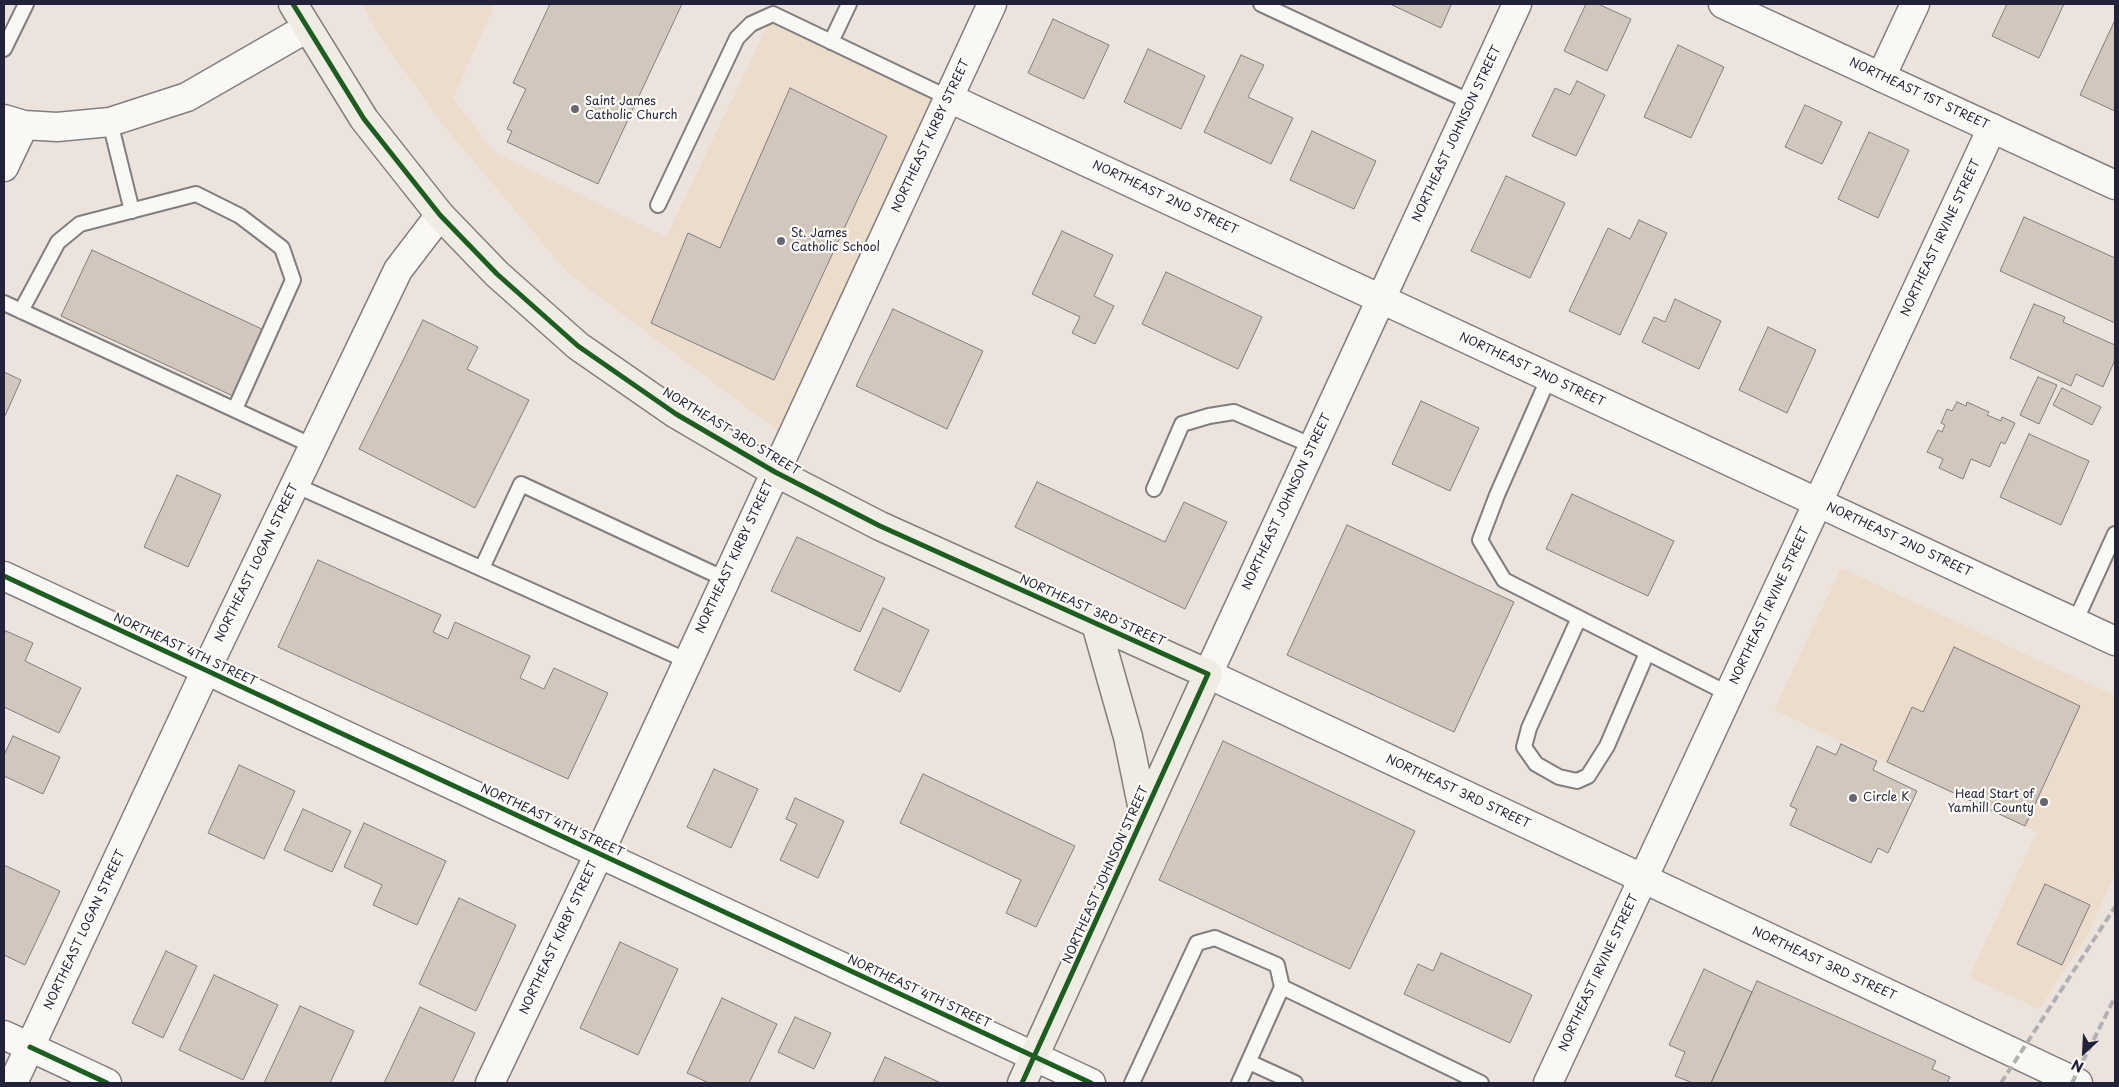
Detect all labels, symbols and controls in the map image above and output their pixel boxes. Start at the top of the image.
street label: NORTHEAST JOHNSON STREET [1410,44,1504,224]
street label: NORTHEAST 1ST STREET [1847,55,1991,133]
street label: NORTHEAST KIRBY STREET [889,57,973,215]
place label: Saint James Catholic Church [585,95,678,123]
marker: Saint James Catholic Church [569,103,581,115]
street label: NORTHEAST IRVINE STREET [1898,157,1984,319]
street label: NORTHEAST 2ND STREET [1090,158,1240,238]
place label: St. James Catholic School [791,227,880,255]
marker: St. James Catholic School [775,235,787,247]
street label: NORTHEAST 2ND STREET [1457,330,1607,410]
street label: NORTHEAST 3RD STREET [660,385,802,479]
street label: NORTHEAST JOHNSON STREET [1240,412,1334,592]
street label: NORTHEAST KIRBY STREET [693,478,777,636]
street label: NORTHEAST LOGAN STREET [212,481,302,645]
street label: NORTHEAST 2ND STREET [1824,500,1974,580]
street label: NORTHEAST IRVINE STREET [1727,525,1813,687]
street label: NORTHEAST 3RD STREET [1017,572,1167,650]
street label: NORTHEAST 4TH STREET [111,610,259,690]
street label: NORTHEAST 3RD STREET [1384,752,1532,832]
street label: NORTHEAST 4TH STREET [478,781,626,861]
street label: NORTHEAST JOHNSON STREET [1060,784,1152,966]
place label: Head Start of Yamhill County [1948,788,2034,816]
place label: Circle K [1863,791,1909,805]
marker: Circle K [1847,792,1859,804]
marker: Head Start of Yamhill County [2038,796,2050,808]
street label: NORTHEAST LOGAN STREET [42,848,128,1012]
street label: NORTHEAST KIRBY STREET [517,859,601,1017]
street label: NORTHEAST IRVINE STREET [1556,892,1642,1054]
street label: NORTHEAST 3RD STREET [1750,924,1898,1004]
street label: NORTHEAST 4TH STREET [845,952,993,1032]
north arrow [2059,1027,2109,1077]
text: N [2068,1054,2087,1078]

